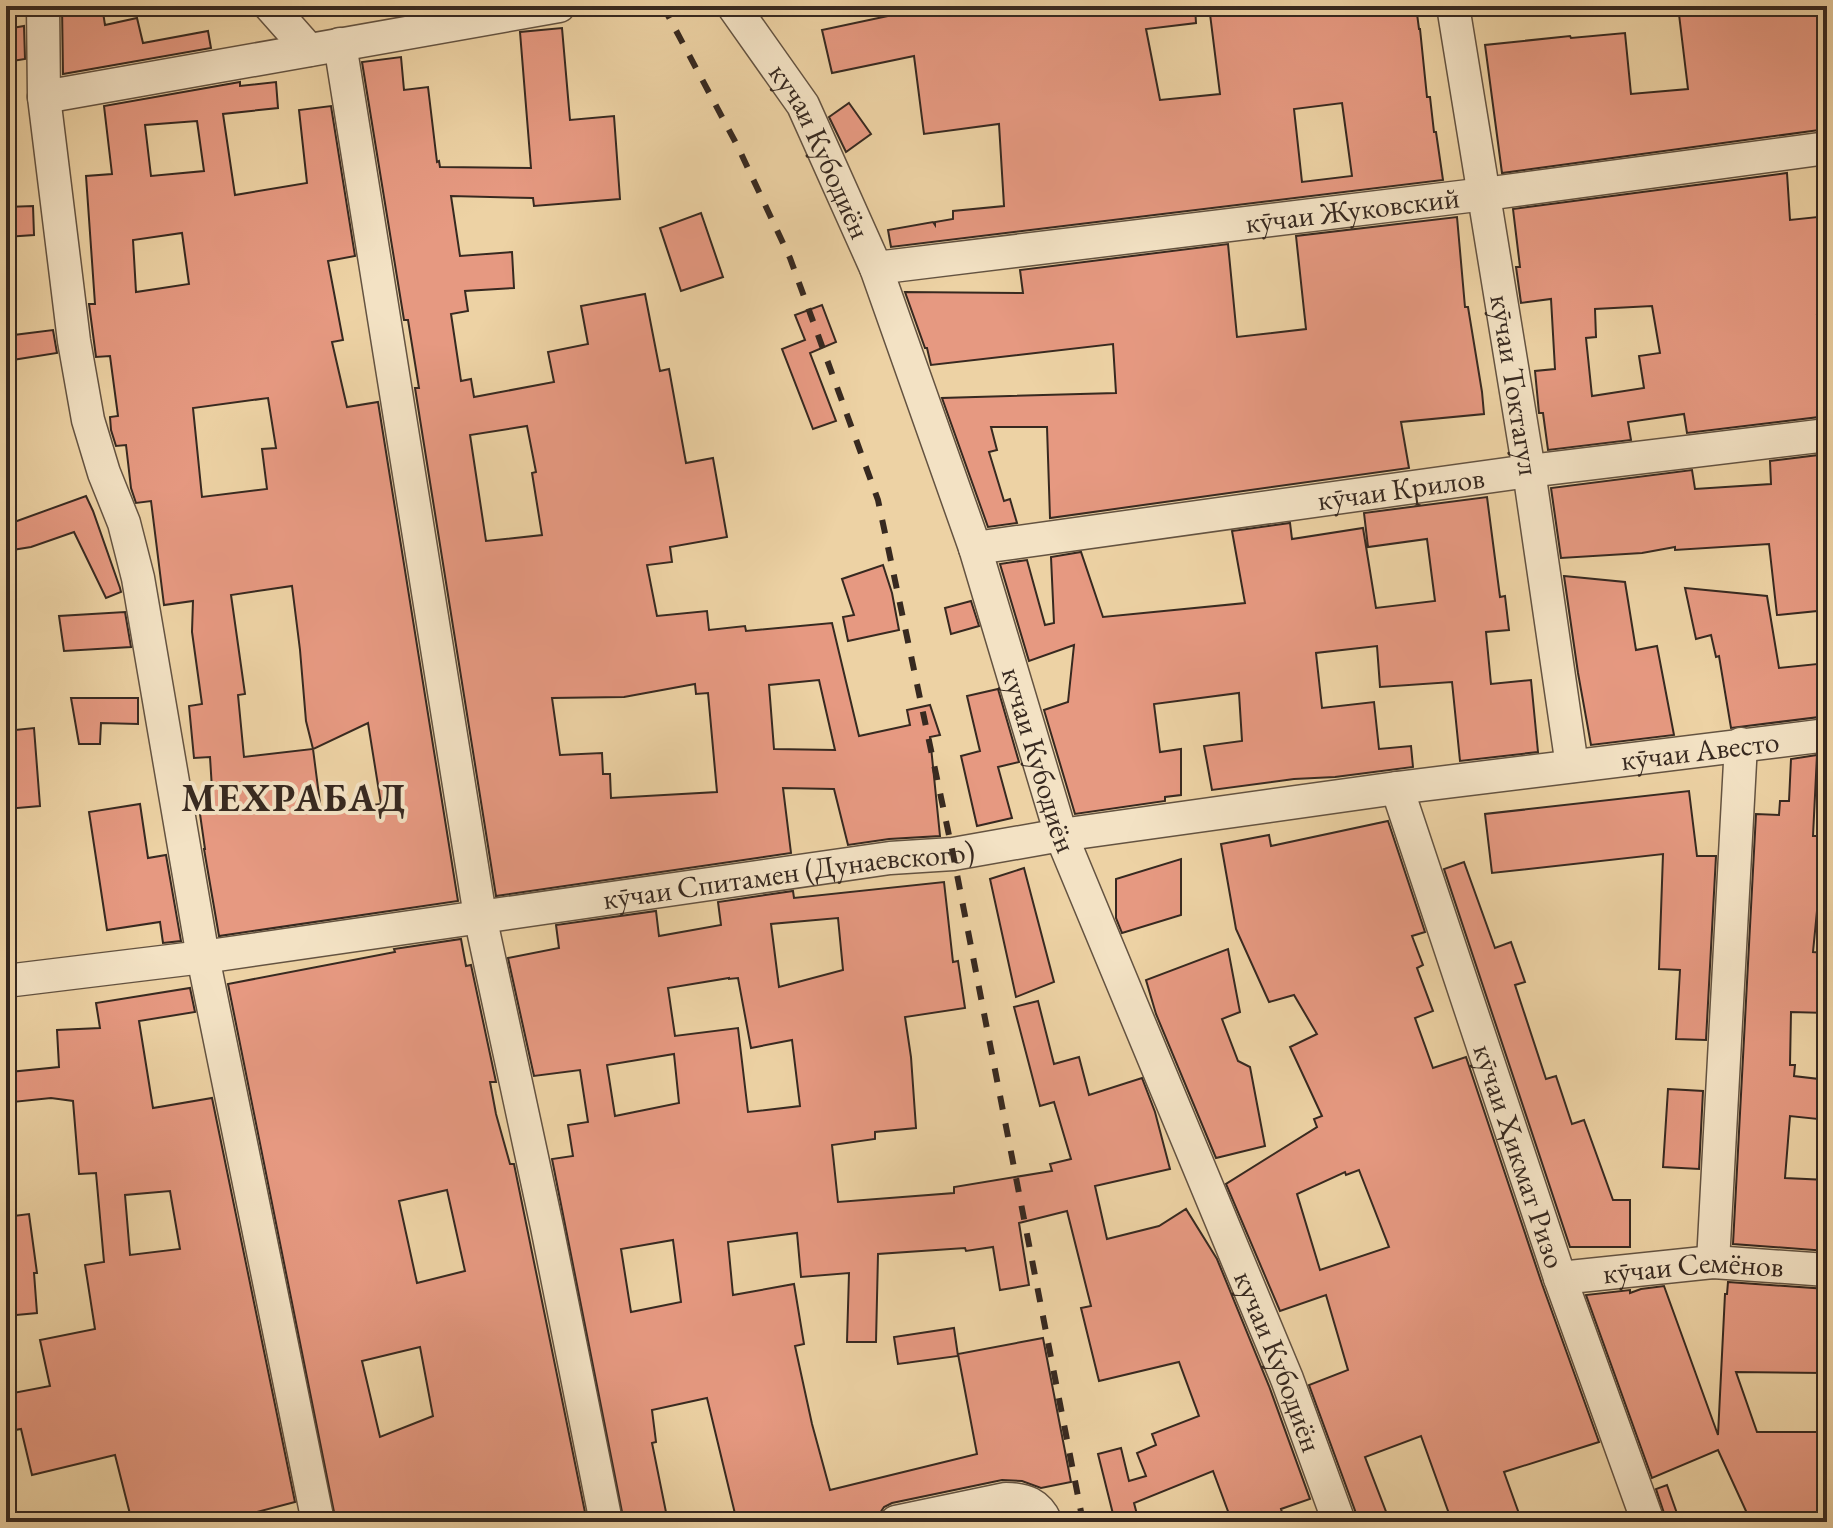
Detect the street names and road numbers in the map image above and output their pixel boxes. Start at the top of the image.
street label: кучаи Кубодиён [760,55,880,245]
street label: кӯчаи Жуковский [1243,177,1462,242]
street label: кӯчаи Токтагул [1481,292,1549,478]
street label: кӯчаи Крилов [1315,457,1487,519]
street label: кучаи Кубодиён [993,662,1086,858]
street label: кӯчаи Авесто [1619,721,1781,779]
street label: кӯчаи Спитамен (Дунаевского) [600,831,978,918]
street label: кӯчаи Ҳикмат Ризо [1465,1039,1575,1273]
street label: кӯчаи Семёнов [1601,1242,1785,1292]
street label: кучаи Кубодиён [1225,1265,1332,1457]

